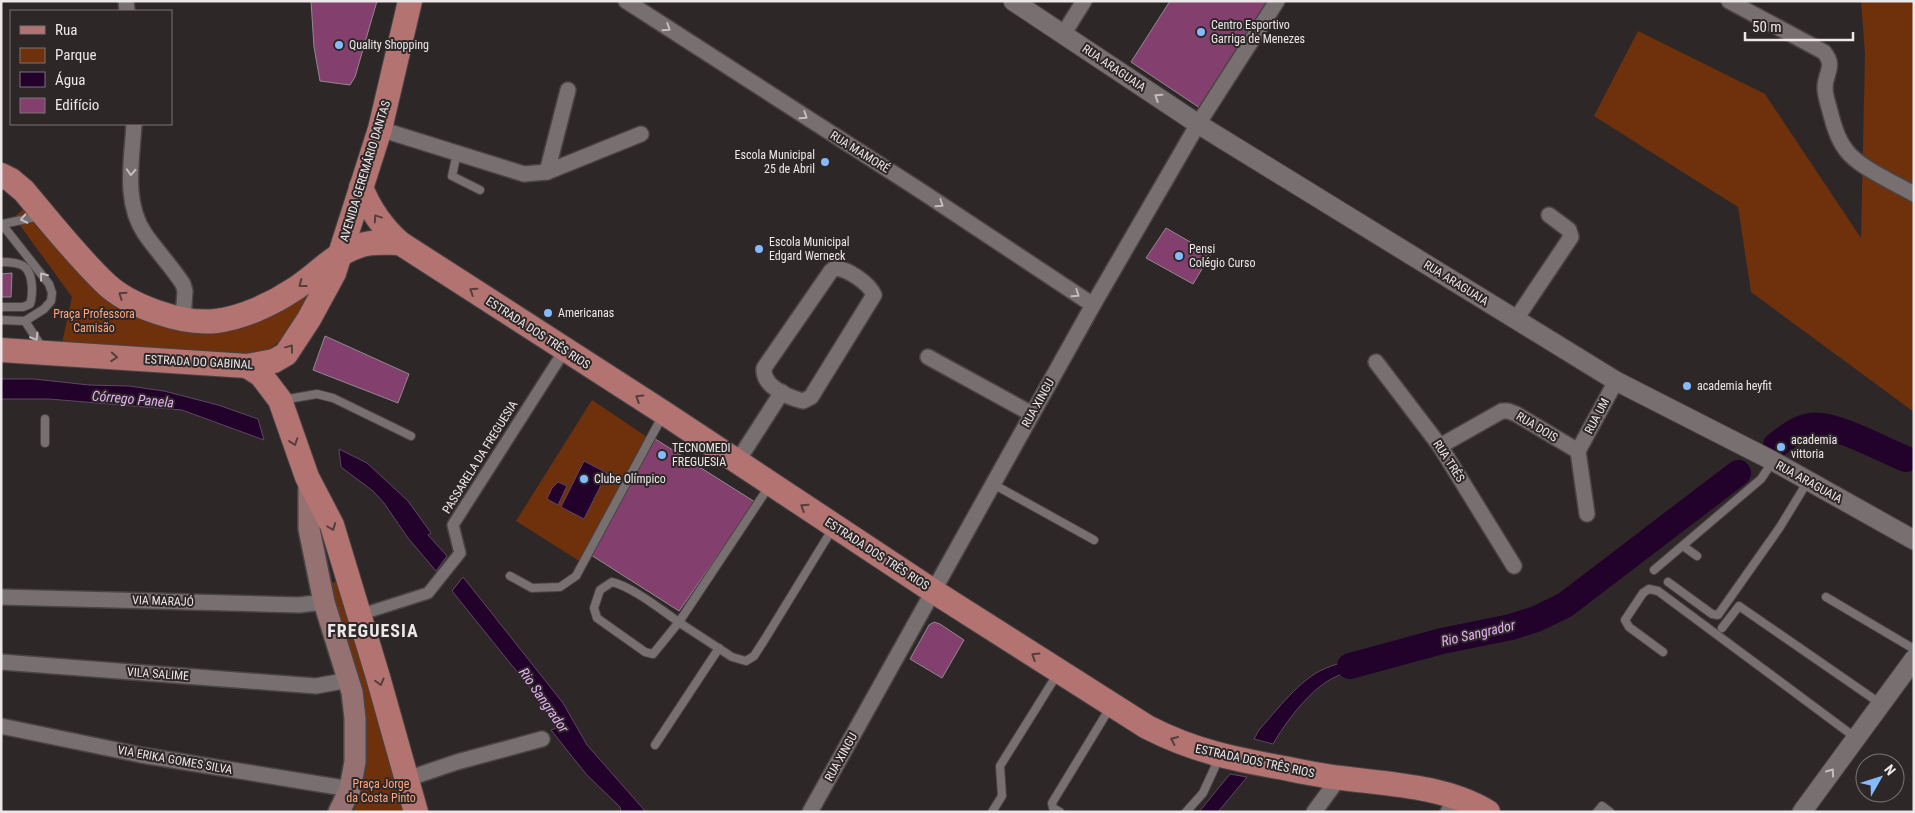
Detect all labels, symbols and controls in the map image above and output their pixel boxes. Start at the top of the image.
legend [10,10,172,125]
scale bar [1745,10,1852,42]
place label: Centro Esportivo Garriga de Menezes [1211,18,1305,46]
text: 50 m [1752,18,1782,36]
text: Rua [55,21,77,39]
one-way arrow [662,21,671,31]
marker: Centro Esportivo Garriga de Menezes [1195,26,1207,38]
place label: Quality Shopping [349,38,429,52]
marker: Quality Shopping [333,39,345,51]
street label: RUA ARAGUAIA [1080,42,1148,94]
text: Parque [55,46,97,64]
text: Água [55,71,85,89]
one-way arrow [1154,94,1163,104]
text: Edifício [55,96,99,114]
street label: AVENIDA GEREMÁRIO DANTAS [336,99,393,243]
one-way arrow [798,110,807,119]
street label: RUA MAMORÉ [828,127,893,176]
place label: Escola Municipal 25 de Abril [735,148,815,176]
marker: Escola Municipal 25 de Abril [819,156,831,168]
one-way arrow [126,169,137,177]
one-way arrow [935,198,944,207]
one-way arrow [19,214,28,224]
one-way arrow [373,214,383,223]
place label: Escola Municipal Edgard Werneck [769,235,849,263]
place label: Pensi Colégio Curso [1189,242,1255,270]
marker: Escola Municipal Edgard Werneck [753,243,765,255]
marker: Pensi Colégio Curso [1173,250,1185,262]
street label: RUA ARAGUAIA [1421,258,1491,308]
one-way arrow [40,272,49,282]
one-way arrow [298,278,308,287]
one-way arrow [469,288,479,297]
one-way arrow [1070,288,1079,297]
one-way arrow [118,292,128,301]
street label: ESTRADA DOS TRÊS RIOS [483,293,593,372]
place label: Americanas [558,306,614,320]
park label: Praça Professora Camisão [53,307,135,335]
marker: Americanas [542,307,554,319]
one-way arrow [29,331,39,340]
one-way arrow [284,344,293,354]
one-way arrow [110,352,118,363]
street label: ESTRADA DO GABINAL [144,352,254,372]
street label: RUA XINGU [1019,376,1057,430]
place label: academia heyfit [1697,379,1772,393]
marker: academia heyfit [1681,380,1693,392]
water label: Córrego Panela [91,387,175,411]
one-way arrow [636,394,645,404]
street label: RUA UM [1582,396,1612,436]
street label: PASSARELA DA FREGUESIA [439,398,521,516]
street label: RUA DOIS [1514,409,1560,445]
place label: academia vittoria [1791,433,1837,461]
one-way arrow [289,437,299,446]
street label: RUA TRÊS [1430,437,1469,485]
place label: TECNOMEDI FREGUESIA [672,441,731,469]
marker: academia vittoria [1775,441,1787,453]
marker: TECNOMEDI FREGUESIA [656,449,668,461]
street label: RUA ARAGUAIA [1773,458,1845,506]
place label: Clube Olímpico [594,472,666,486]
marker: Clube Olímpico [578,473,590,485]
one-way arrow [800,503,809,513]
street label: ESTRADA DOS TRÊS RIOS [822,514,932,593]
one-way arrow [325,522,336,531]
street label: VIA MARAJÓ [132,592,194,609]
water label: Rio Sangrador [1440,617,1517,649]
district label: FREGUESIA [327,620,419,641]
one-way arrow [1032,652,1041,662]
street label: VILA SALIME [127,665,189,683]
water label: Rio Sangrador [516,665,573,736]
one-way arrow [374,677,384,685]
street label: RUA XINGU [822,730,860,784]
one-way arrow [1170,736,1179,746]
street label: ESTRADA DOS TRÊS RIOS [1194,741,1316,780]
street label: VIA ERIKA GOMES SILVA [116,743,234,777]
north arrow [1855,753,1905,803]
text: N [1881,761,1899,778]
one-way arrow [1824,769,1834,778]
park label: Praça Jorge da Costa Pinto [346,777,416,805]

